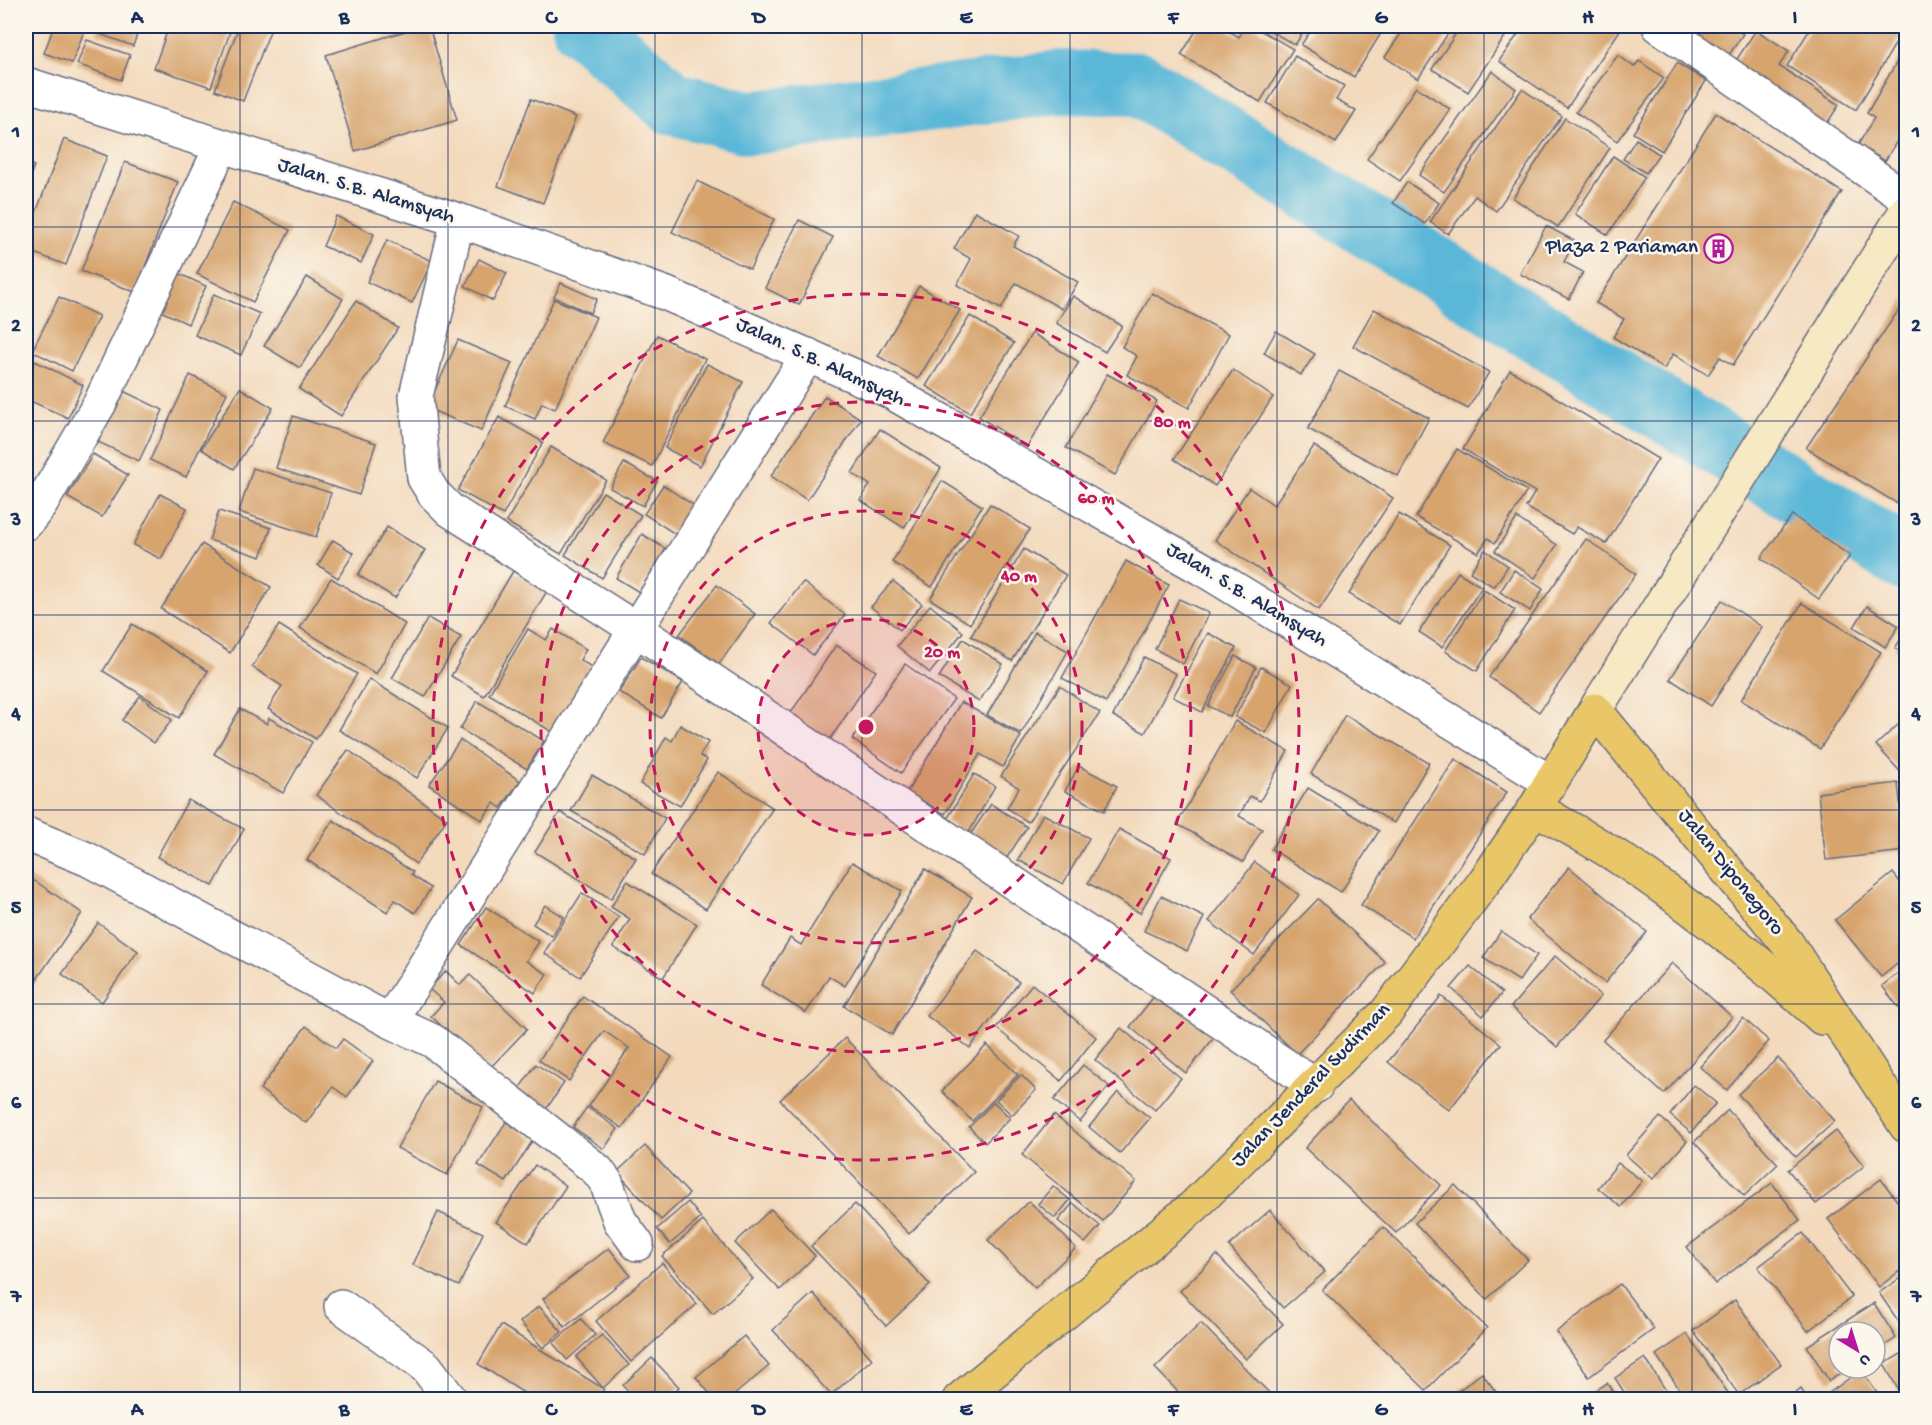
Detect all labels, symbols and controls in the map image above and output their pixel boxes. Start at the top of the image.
text: A [130,8,145,31]
text: B [338,8,350,31]
text: C [545,8,559,31]
text: D [750,8,766,31]
text: E [960,8,974,31]
text: F [1167,8,1180,31]
text: G [1375,8,1389,31]
text: H [1582,8,1594,31]
text: I [1793,8,1798,31]
text: 1 [11,122,20,145]
text: 1 [1911,122,1920,145]
street label: Jalan. S.B. Alamsyah [274,153,458,231]
building icon: Plaza 2 Pariaman [1703,232,1735,264]
place label: Plaza 2 Pariaman [1545,236,1698,261]
street label: Jalan. S.B. Alamsyah [731,313,909,413]
text: 2 [11,316,21,339]
text: 2 [1911,316,1921,339]
text: 80 m [1153,413,1191,434]
text: 60 m [1078,489,1114,510]
text: 3 [10,510,21,533]
text: 3 [1910,510,1921,533]
street label: Jalan. S.B. Alamsyah [1161,538,1331,654]
text: 40 m [1000,567,1037,588]
text: 20 m [924,643,960,664]
text: 4 [10,704,21,727]
text: 4 [1910,704,1921,727]
centre of rings [856,717,876,737]
street label: Jalan Diponegoro [1671,805,1789,941]
text: 5 [11,898,22,921]
text: 5 [1911,898,1922,921]
street label: Jalan Jenderal Sudirman [1227,999,1397,1173]
text: 6 [11,1093,22,1116]
text: 6 [1911,1093,1922,1116]
text: 7 [10,1287,23,1310]
text: 7 [1910,1287,1923,1310]
north arrow [1827,1320,1887,1380]
text: U [1854,1349,1874,1370]
text: A [130,1400,145,1423]
text: B [338,1400,350,1423]
text: C [545,1400,559,1423]
text: D [750,1400,766,1423]
text: E [960,1400,974,1423]
text: F [1167,1400,1180,1423]
text: G [1375,1400,1389,1423]
text: H [1582,1400,1594,1423]
text: I [1793,1400,1798,1423]

